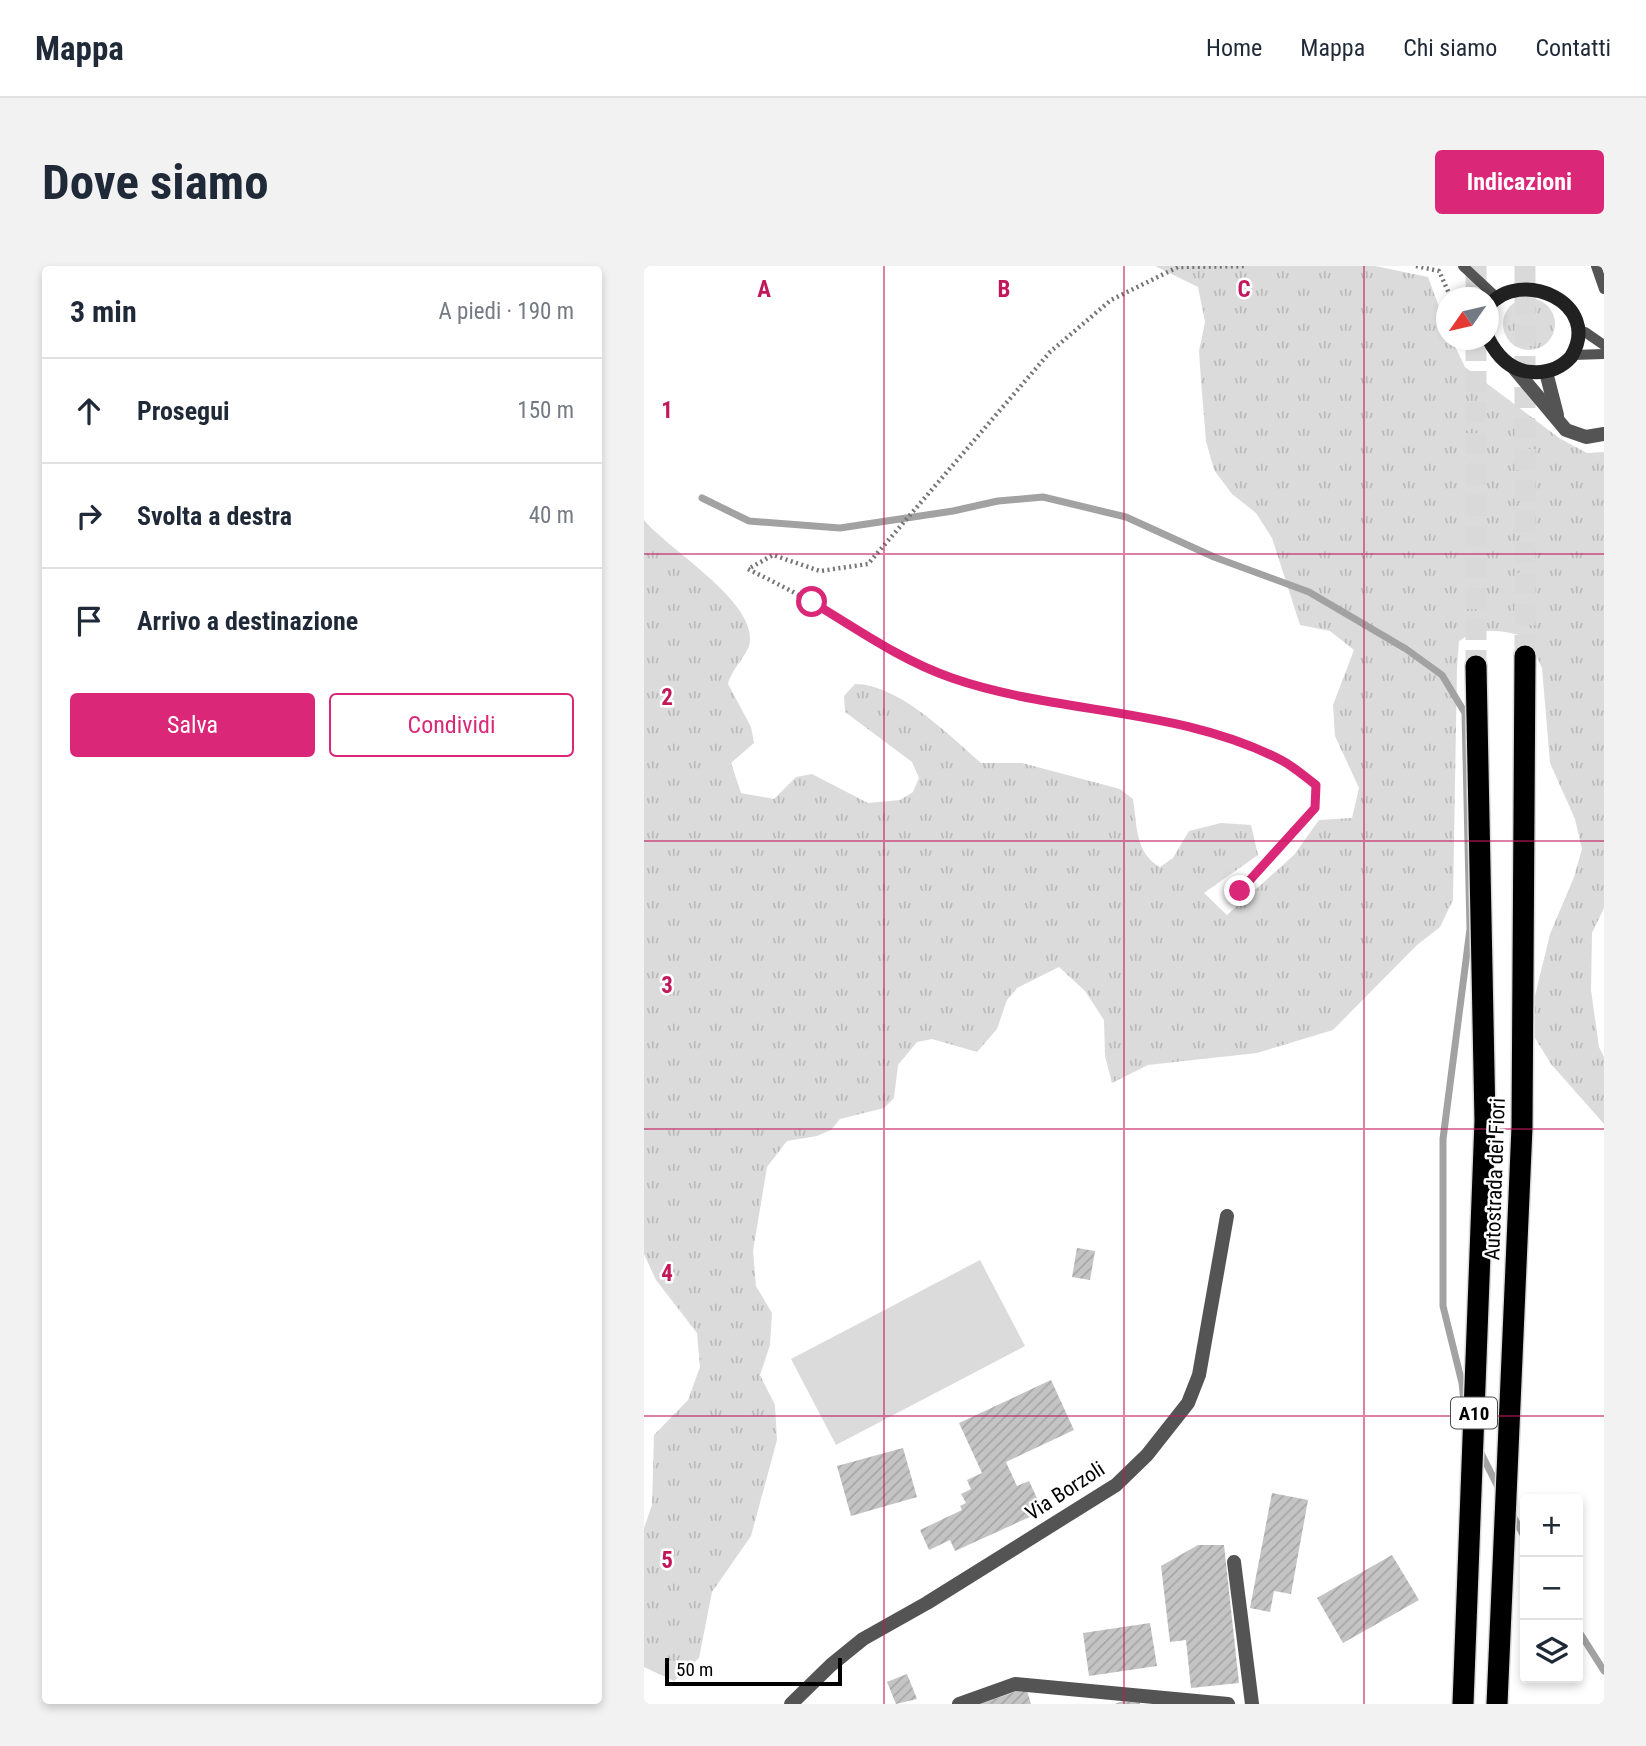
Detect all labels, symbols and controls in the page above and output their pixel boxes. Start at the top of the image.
text: Mappa [35,29,124,68]
text: Home [1206,34,1262,62]
text: Mappa [1300,34,1365,62]
text: Chi siamo [1403,34,1497,62]
text: Contatti [1535,34,1611,62]
button: Indicazioni [1435,150,1604,214]
text: Dove siamo [42,154,269,211]
text: A [757,276,771,303]
text: B [998,276,1010,303]
text: C [1237,276,1251,303]
north arrow [1436,287,1499,350]
text: 3 min [70,294,137,329]
text: A piedi · 190 m [439,298,574,325]
icon: ahead [70,392,108,430]
text: Prosegui [137,396,230,426]
text: 150 m [517,397,574,424]
text: 1 [661,397,673,424]
icon: right [70,497,108,535]
text: Svolta a destra [137,501,292,531]
text: 40 m [529,502,574,529]
route start [796,586,827,617]
icon: arrive [70,602,108,640]
text: Arrivo a destinazione [137,606,358,636]
text: 2 [661,684,673,711]
button: Salva [70,693,315,757]
button: Condividi [329,693,574,757]
route end [1224,875,1255,906]
text: 3 [661,972,673,999]
street label: Autostrada dei Fiori [1480,1097,1510,1261]
text: 4 [661,1260,673,1287]
road number: A10 [1451,1398,1497,1428]
street label: Via Borzoli [1021,1457,1109,1525]
map controls [1520,1494,1583,1683]
button: + [1520,1494,1583,1557]
text: 5 [661,1547,673,1574]
button: − [1520,1557,1583,1620]
button: layers [1520,1620,1583,1683]
scale bar [665,1655,842,1687]
text: 50 m [676,1658,713,1681]

